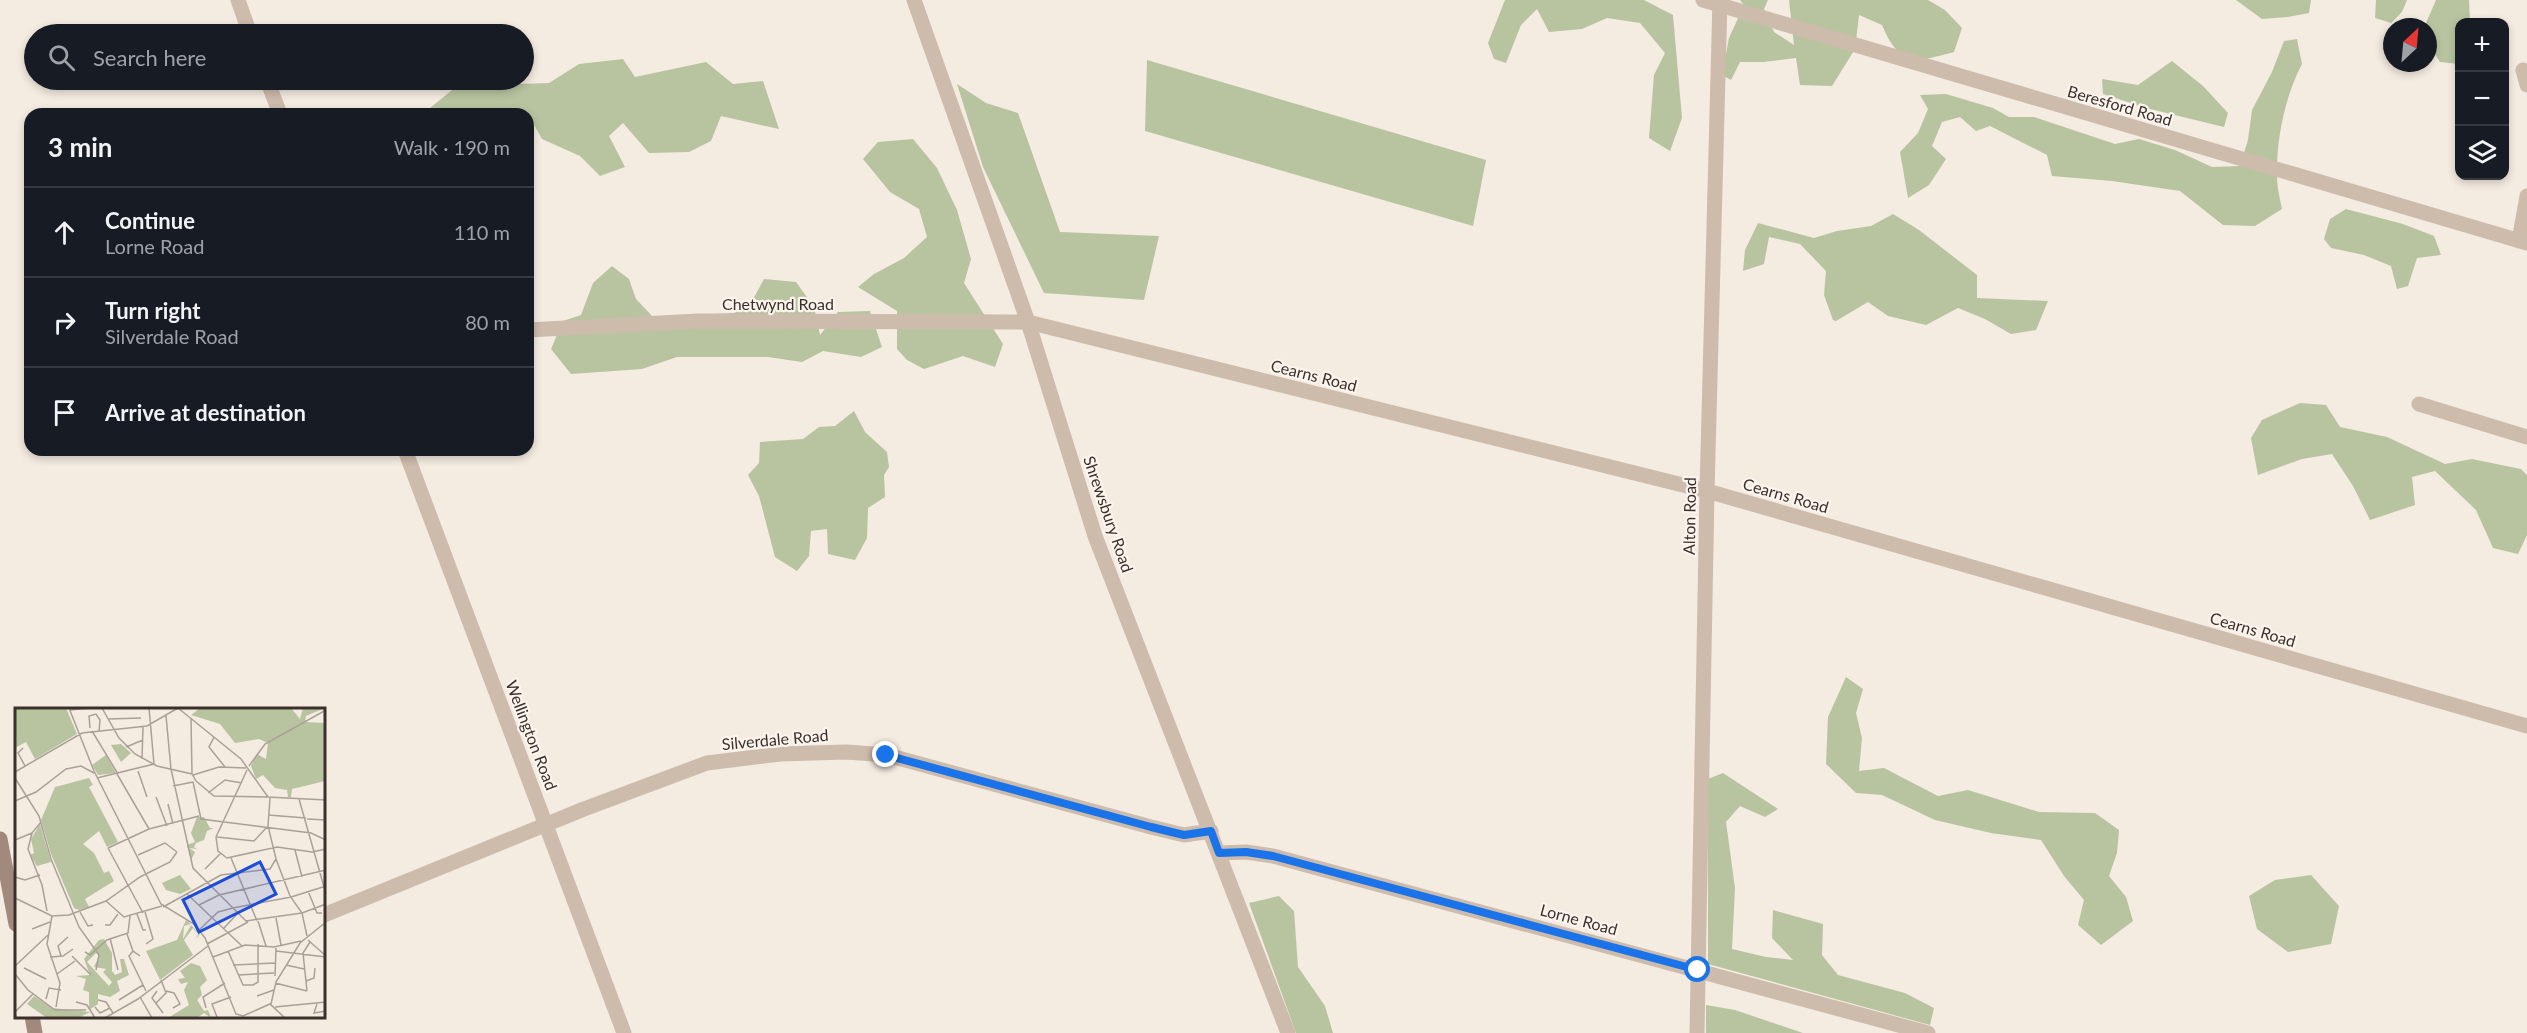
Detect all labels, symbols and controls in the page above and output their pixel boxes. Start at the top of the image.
north arrow [2383,18,2437,72]
map controls [2455,18,2509,180]
button: + [2455,18,2509,72]
search box [24,24,534,90]
icon: search [45,41,78,74]
text: Search here [93,44,206,71]
button: − [2455,72,2509,126]
street label: Beresford Road [2065,81,2175,129]
button: layers [2455,126,2509,180]
text: 3 min [48,131,112,163]
text: Walk · 190 m [394,135,510,159]
text: Continue [105,207,195,234]
icon: ahead [48,216,81,249]
text: 110 m [454,220,510,244]
text: Lorne Road [105,234,204,258]
street label: Chetwynd Road [722,294,834,313]
text: Turn right [105,297,200,324]
icon: right [48,306,81,339]
text: 80 m [465,310,510,334]
text: Silverdale Road [105,324,239,348]
street label: Cearns Road [1269,355,1359,395]
icon: arrive [48,396,81,429]
text: Arrive at destination [105,399,306,426]
street label: Shrewsbury Road [1080,453,1138,575]
street label: Cearns Road [1741,474,1831,516]
street label: Alton Road [1679,477,1699,555]
street label: Cearns Road [2208,608,2298,650]
street label: Wellington Road [502,677,562,793]
inset map [15,708,326,1018]
street label: Silverdale Road [721,725,829,753]
route end [872,741,898,767]
street label: Lorne Road [1538,900,1620,938]
route start [1684,956,1710,982]

